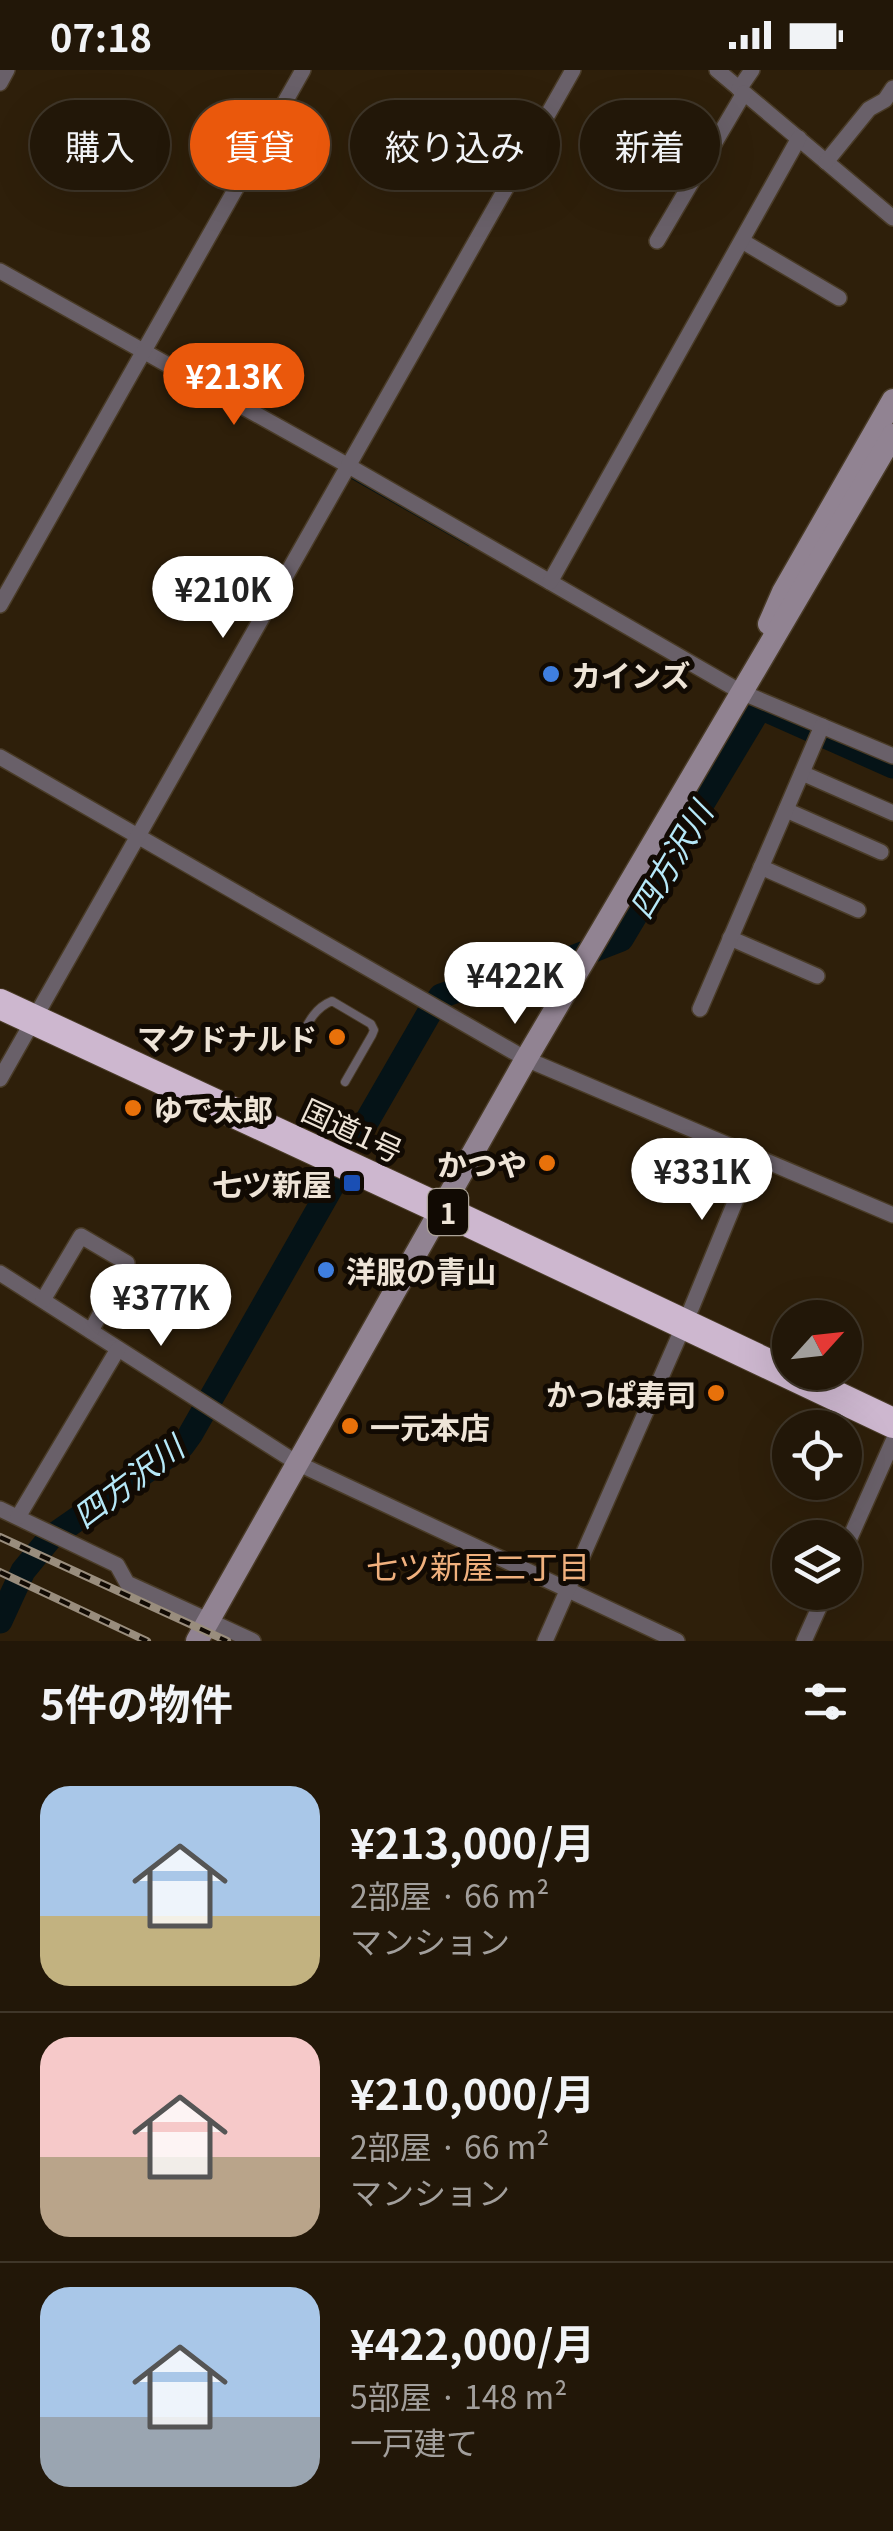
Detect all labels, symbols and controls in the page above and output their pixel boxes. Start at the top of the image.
text: 07:18 [50,8,152,63]
chip: 購入 [30,100,170,190]
chip: 賃貸 [190,100,330,190]
chip: 絞り込み [350,100,560,190]
chip: 新着 [580,100,720,190]
pin: ¥213K [164,343,304,428]
text: ¥213K [185,352,283,398]
pin: ¥210K [153,556,293,641]
text: ¥210K [174,565,272,611]
place label: カインズ [571,652,690,696]
marker: カインズ [540,663,562,685]
water label: 四方沢川 [616,790,723,926]
pin: ¥422K [445,942,585,1027]
text: ¥422K [466,951,564,997]
place label: マクドナルド [137,1015,317,1059]
marker: マクドナルド [326,1026,348,1048]
place label: ゆで太郎 [153,1086,273,1130]
street label: 国道1号 [295,1087,411,1171]
marker: ゆで太郎 [122,1097,144,1119]
pin: ¥331K [632,1138,772,1223]
place label: かつや [437,1141,527,1185]
text: ¥331K [653,1147,751,1193]
marker: かつや [536,1152,558,1174]
place label: 七ツ新屋 [212,1161,332,1205]
marker: 七ツ新屋 [341,1172,363,1194]
road number: 1 [428,1189,468,1235]
place label: 洋服の青山 [346,1248,496,1292]
marker: 洋服の青山 [315,1259,337,1281]
pin: ¥377K [91,1264,231,1349]
text: ¥377K [112,1273,210,1319]
north arrow [772,1300,862,1390]
map controls [772,1300,862,1610]
place label: かっぱ寿司 [546,1371,696,1415]
marker: かっぱ寿司 [705,1382,727,1404]
place label: 一元本店 [370,1404,490,1448]
button: locate [772,1410,862,1500]
marker: 一元本店 [339,1415,361,1437]
water label: 四方沢川 [62,1421,194,1537]
button: layers [772,1520,862,1610]
district label: 七ツ新屋二丁目 [366,1542,590,1588]
text: 5件の物件 [40,1671,233,1732]
icon: filters [798,1674,853,1729]
text: ¥213,000/月 [350,1810,595,1871]
icon: home [120,1826,240,1946]
text: 2部屋 · 66 m² [350,1871,550,1917]
text: マンション [350,1917,510,1963]
text: ¥210,000/月 [350,2061,595,2122]
icon: home [120,2077,240,2197]
text: 2部屋 · 66 m² [350,2122,550,2168]
text: マンション [350,2168,510,2214]
text: ¥422,000/月 [350,2311,595,2372]
icon: home [120,2327,240,2447]
text: 5部屋 · 148 m² [350,2372,567,2418]
text: 一戸建て [350,2418,478,2464]

